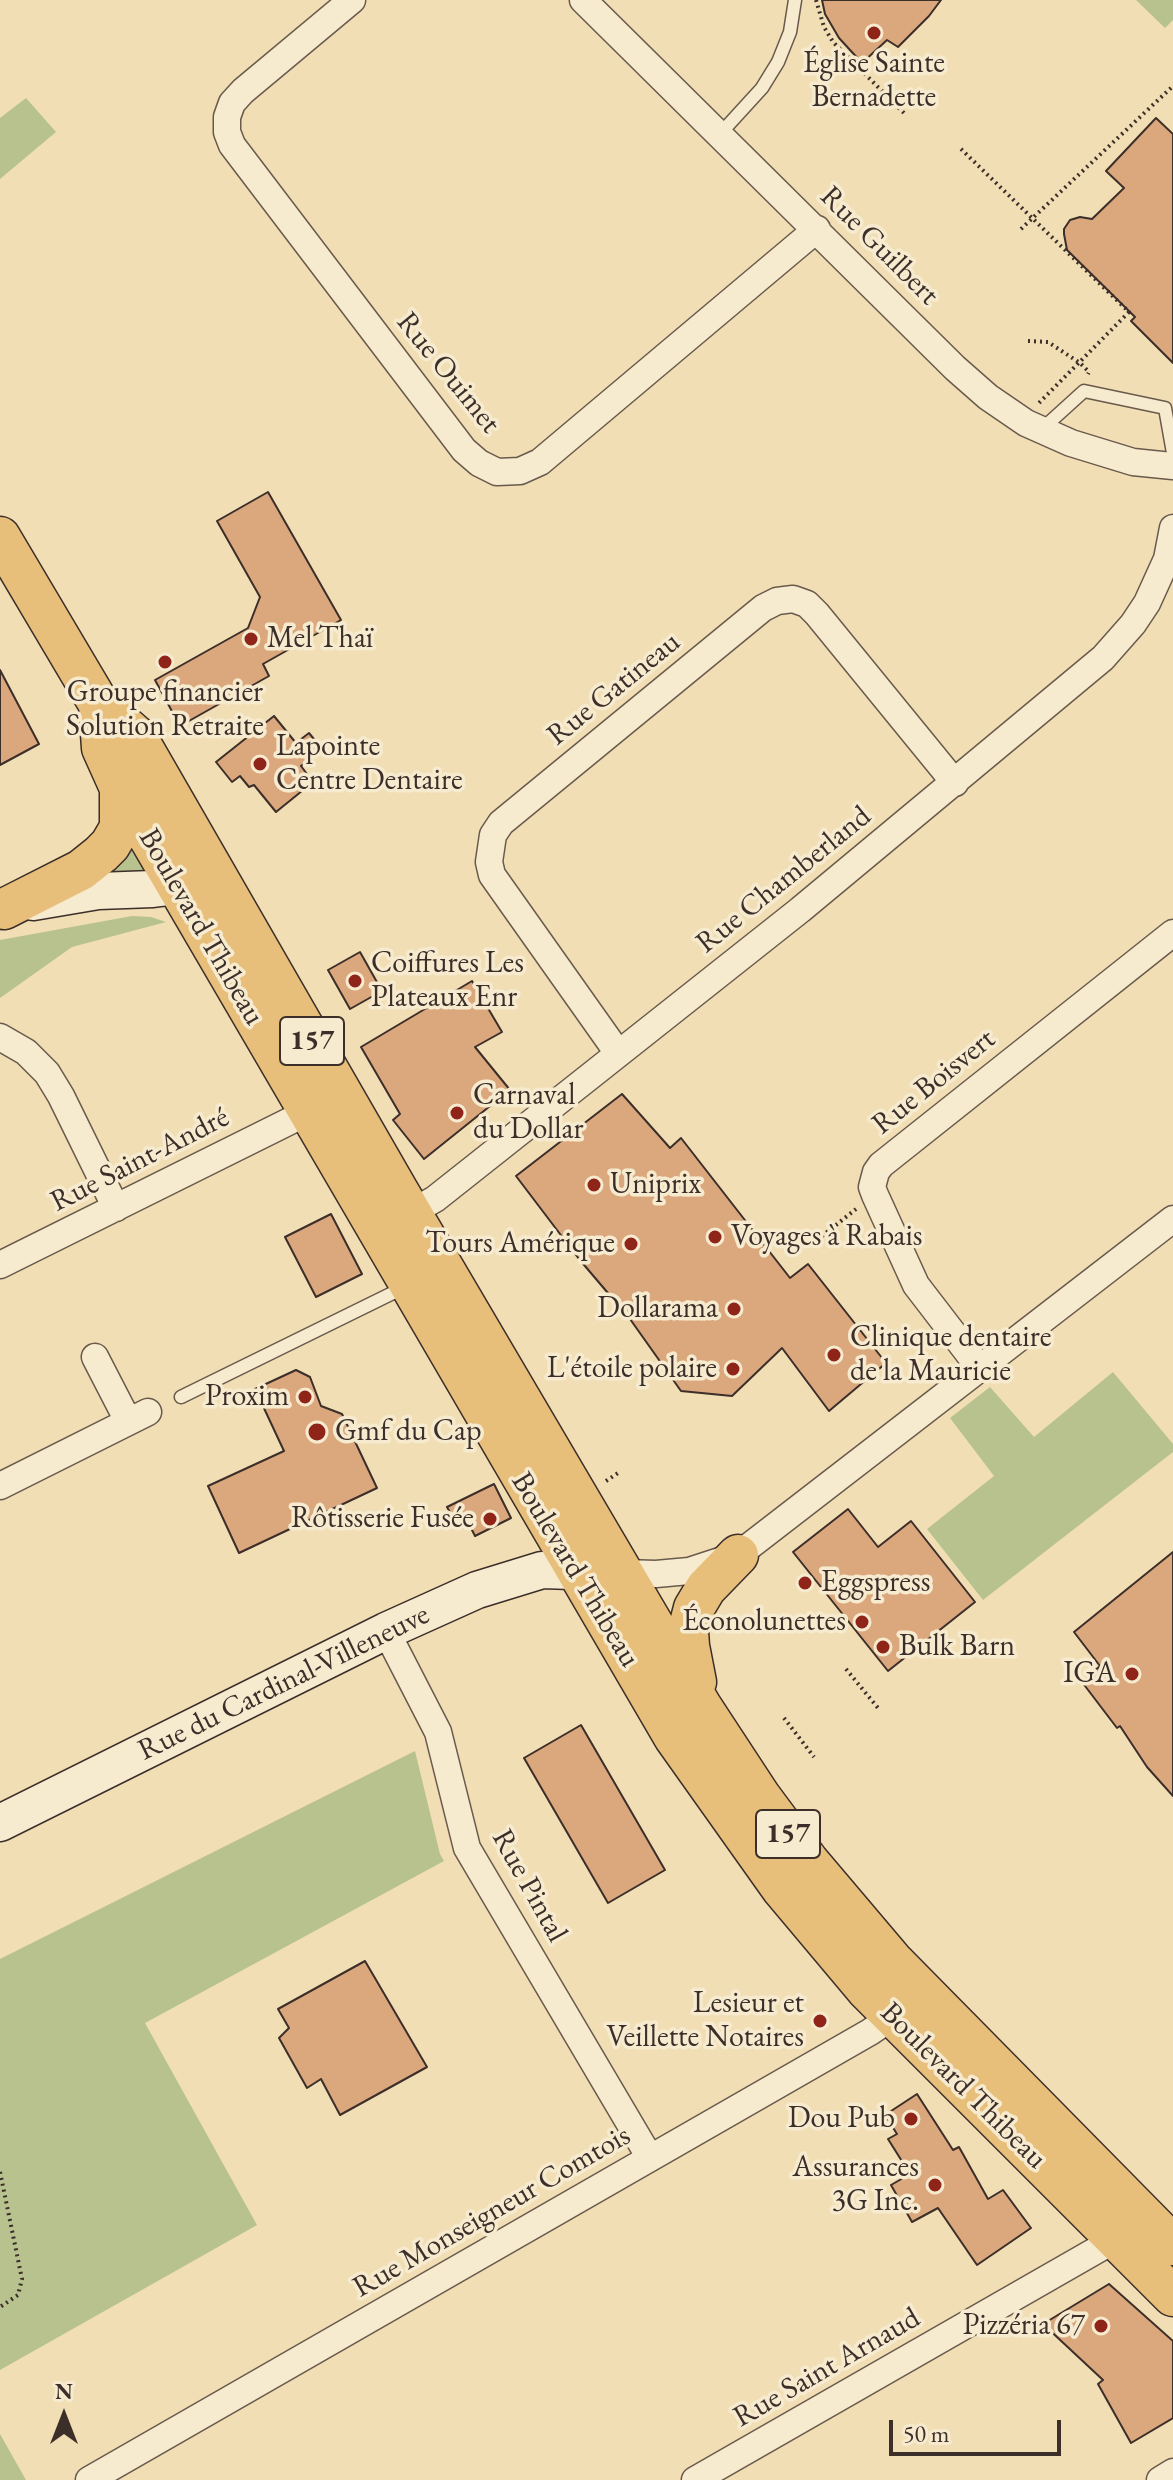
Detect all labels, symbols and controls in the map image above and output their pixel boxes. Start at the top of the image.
marker: Église Sainte Bernadette [865,24,883,42]
place label: Église Sainte Bernadette [803,46,945,116]
street label: Rue Guilbert [812,179,946,313]
street label: Rue Ouimet [388,305,508,441]
place label: Mel Thaï [267,621,373,657]
street label: Rue Gatineau [540,624,688,754]
marker: Mel Thaï [242,630,260,648]
marker: Groupe financier Solution Retraite [156,653,174,671]
place label: Groupe financier Solution Retraite [66,675,264,746]
place label: Lapointe Centre Dentaire [276,729,463,800]
marker: Lapointe Centre Dentaire [251,755,269,773]
street label: Rue Chamberland [689,799,879,961]
street label: Boulevard Thibeau [130,822,272,1032]
place label: Coiffures Les Plateaux Enr [371,946,524,1016]
marker: Coiffures Les Plateaux Enr [346,972,364,990]
road number: 157 [280,1017,344,1065]
street label: Rue Boisvert [865,1021,1003,1143]
place label: Carnaval du Dollar [473,1078,583,1148]
street label: Rue Saint-André [45,1100,235,1220]
marker: Carnaval du Dollar [448,1104,466,1122]
place label: Uniprix [610,1167,701,1203]
marker: Uniprix [585,1176,603,1194]
place label: Voyages à Rabais [731,1219,923,1255]
place label: Tours Amérique [425,1226,615,1262]
marker: Voyages à Rabais [706,1228,724,1246]
marker: Tours Amérique [622,1235,640,1253]
place label: Dollarama [597,1291,718,1327]
marker: Dollarama [725,1300,743,1318]
place label: Clinique dentaire de la Mauricie [850,1320,1051,1390]
marker: Clinique dentaire de la Mauricie [825,1346,843,1364]
place label: L'étoile polaire [547,1351,717,1387]
marker: L'étoile polaire [724,1360,742,1378]
place label: Proxim [205,1379,289,1415]
marker: Proxim [296,1388,314,1406]
place label: Gmf du Cap [335,1414,482,1450]
marker: Gmf du Cap [306,1421,328,1443]
street label: Boulevard Thibeau [503,1466,647,1674]
place label: Rôtisserie Fusée [291,1501,474,1537]
marker: Rôtisserie Fusée [481,1510,499,1528]
place label: Eggspress [821,1565,930,1601]
marker: Eggspress [796,1574,814,1592]
street label: Rue du Cardinal-Villeneuve [133,1597,435,1769]
place label: Éconolunettes [682,1604,846,1640]
marker: Éconolunettes [853,1613,871,1631]
place label: Bulk Barn [899,1629,1015,1665]
marker: Bulk Barn [874,1638,892,1656]
place label: IGA [1063,1656,1116,1692]
marker: IGA [1123,1665,1141,1683]
road number: 157 [756,1810,820,1858]
street label: Rue Pintal [483,1823,575,1949]
place label: Lesieur et Veillette Notaires [606,1986,804,2056]
street label: Boulevard Thibeau [872,1995,1054,2177]
marker: Lesieur et Veillette Notaires [811,2012,829,2030]
place label: Dou Pub [788,2101,895,2137]
marker: Dou Pub [902,2110,920,2128]
street label: Rue Monseigneur Comtois [347,2118,637,2306]
place label: Assurances 3G Inc. [792,2150,919,2220]
marker: Assurances 3G Inc. [926,2176,944,2194]
street label: Rue Saint Arnaud [727,2300,927,2436]
place label: Pizzéria 67 [963,2308,1085,2344]
marker: Pizzéria 67 [1092,2317,1110,2335]
north arrow [24,2376,104,2456]
text: N [55,2377,73,2406]
scale bar [893,2404,1065,2454]
text: 50 m [903,2418,950,2449]

